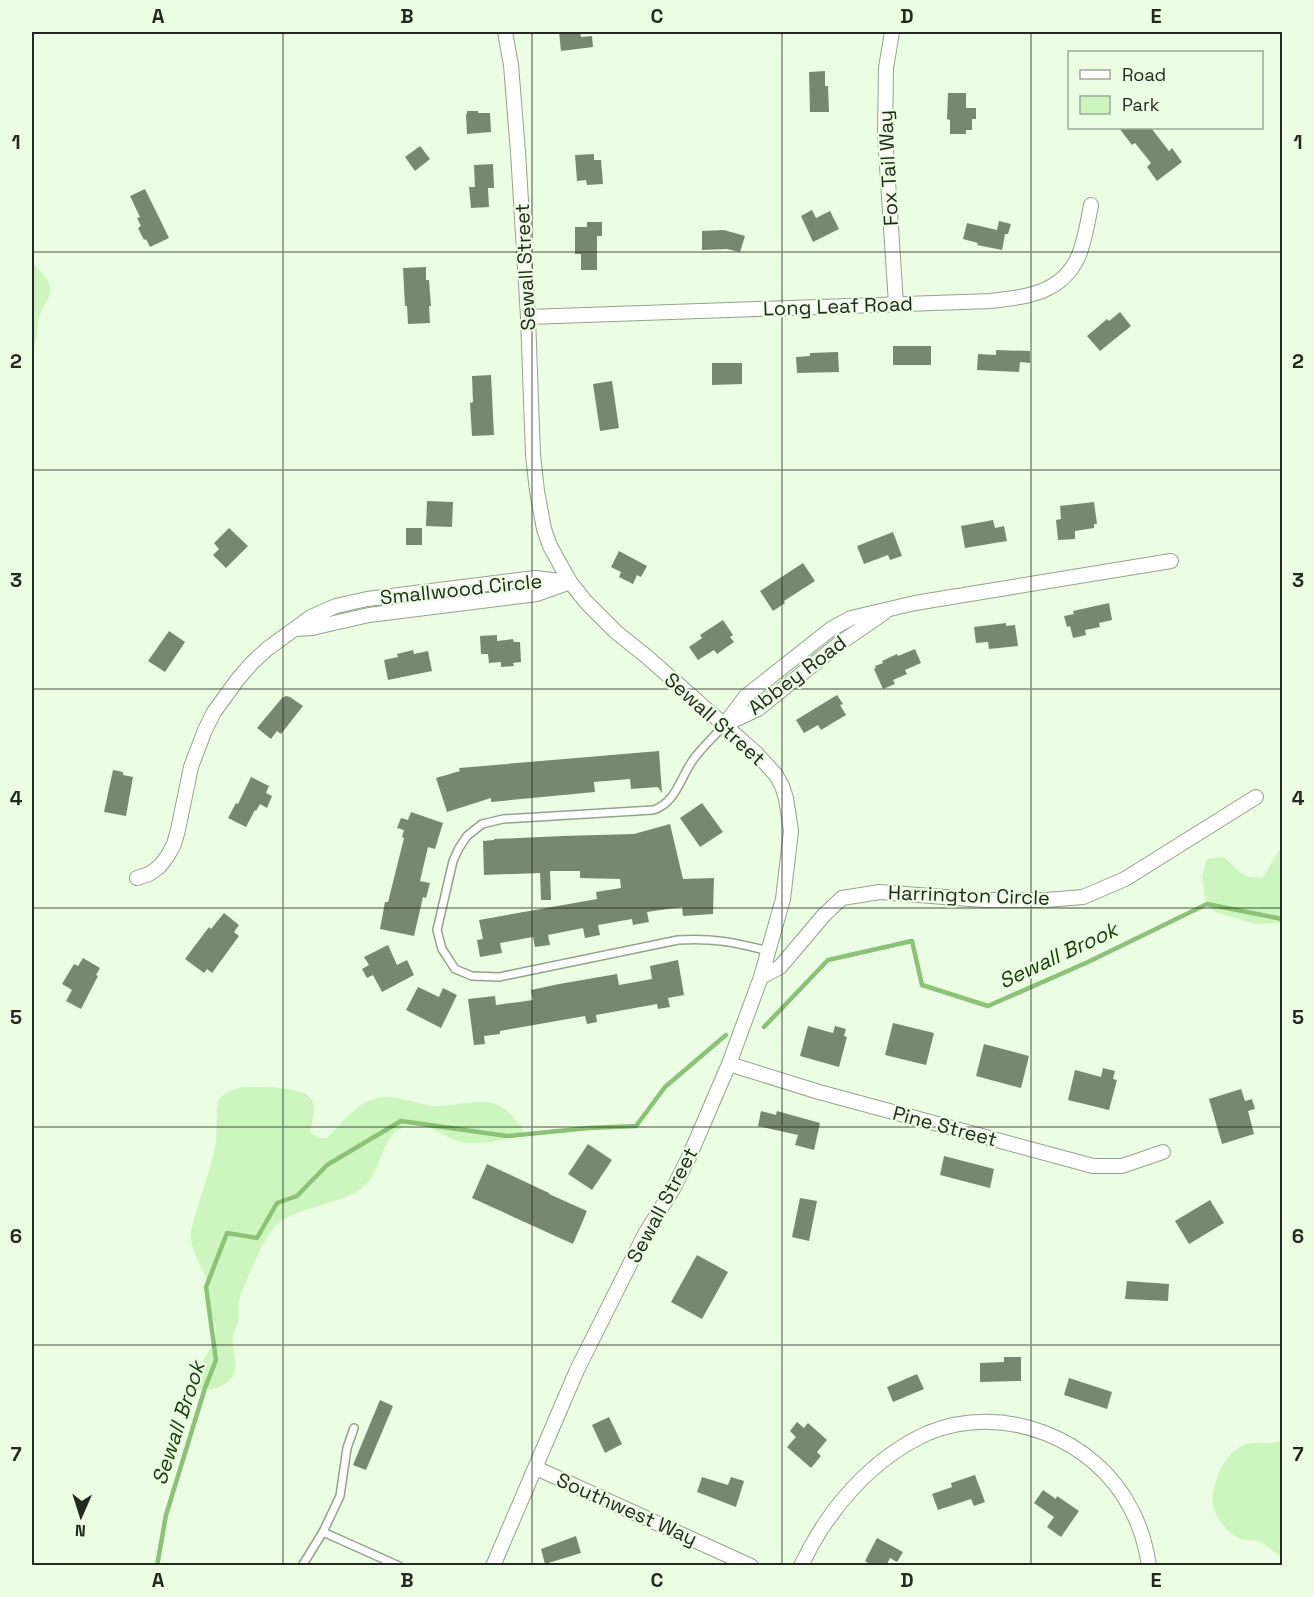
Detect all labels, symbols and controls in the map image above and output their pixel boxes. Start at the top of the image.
text: A [152,3,165,29]
text: B [400,3,414,29]
text: C [651,3,664,29]
text: D [900,3,914,29]
text: E [1150,3,1162,29]
legend [1068,51,1263,129]
text: Road [1122,63,1166,86]
text: Park [1122,93,1160,116]
street label: Fox Tail Way [872,109,904,227]
text: 1 [11,129,21,155]
text: 1 [1293,129,1303,155]
street label: Sewall Street [509,203,541,331]
street label: Long Leaf Road [763,290,913,322]
text: 2 [10,348,22,374]
text: 2 [1292,348,1304,374]
text: 3 [10,567,22,593]
text: 3 [1292,567,1304,593]
street label: Smallwood Circle [379,568,543,610]
street label: Abbey Road [743,630,851,720]
street label: Sewall Street [659,667,771,771]
text: 4 [10,785,23,811]
text: 4 [1292,785,1305,811]
street label: Harrington Circle [888,879,1050,911]
water label: Sewall Brook [994,915,1124,994]
text: 5 [10,1004,22,1030]
text: 5 [1292,1004,1304,1030]
street label: Pine Street [890,1100,1000,1152]
street label: Sewall Street [621,1143,703,1267]
text: 6 [10,1223,22,1249]
text: 6 [1292,1223,1304,1249]
water label: Sewall Brook [145,1355,211,1488]
text: 7 [10,1441,22,1467]
text: 7 [1292,1441,1304,1467]
street label: Southwest Way [553,1466,701,1552]
north arrow [51,1486,111,1546]
text: N [74,1520,86,1541]
text: A [152,1567,165,1593]
text: B [400,1567,414,1593]
text: C [651,1567,664,1593]
text: D [900,1567,914,1593]
text: E [1150,1567,1162,1593]

